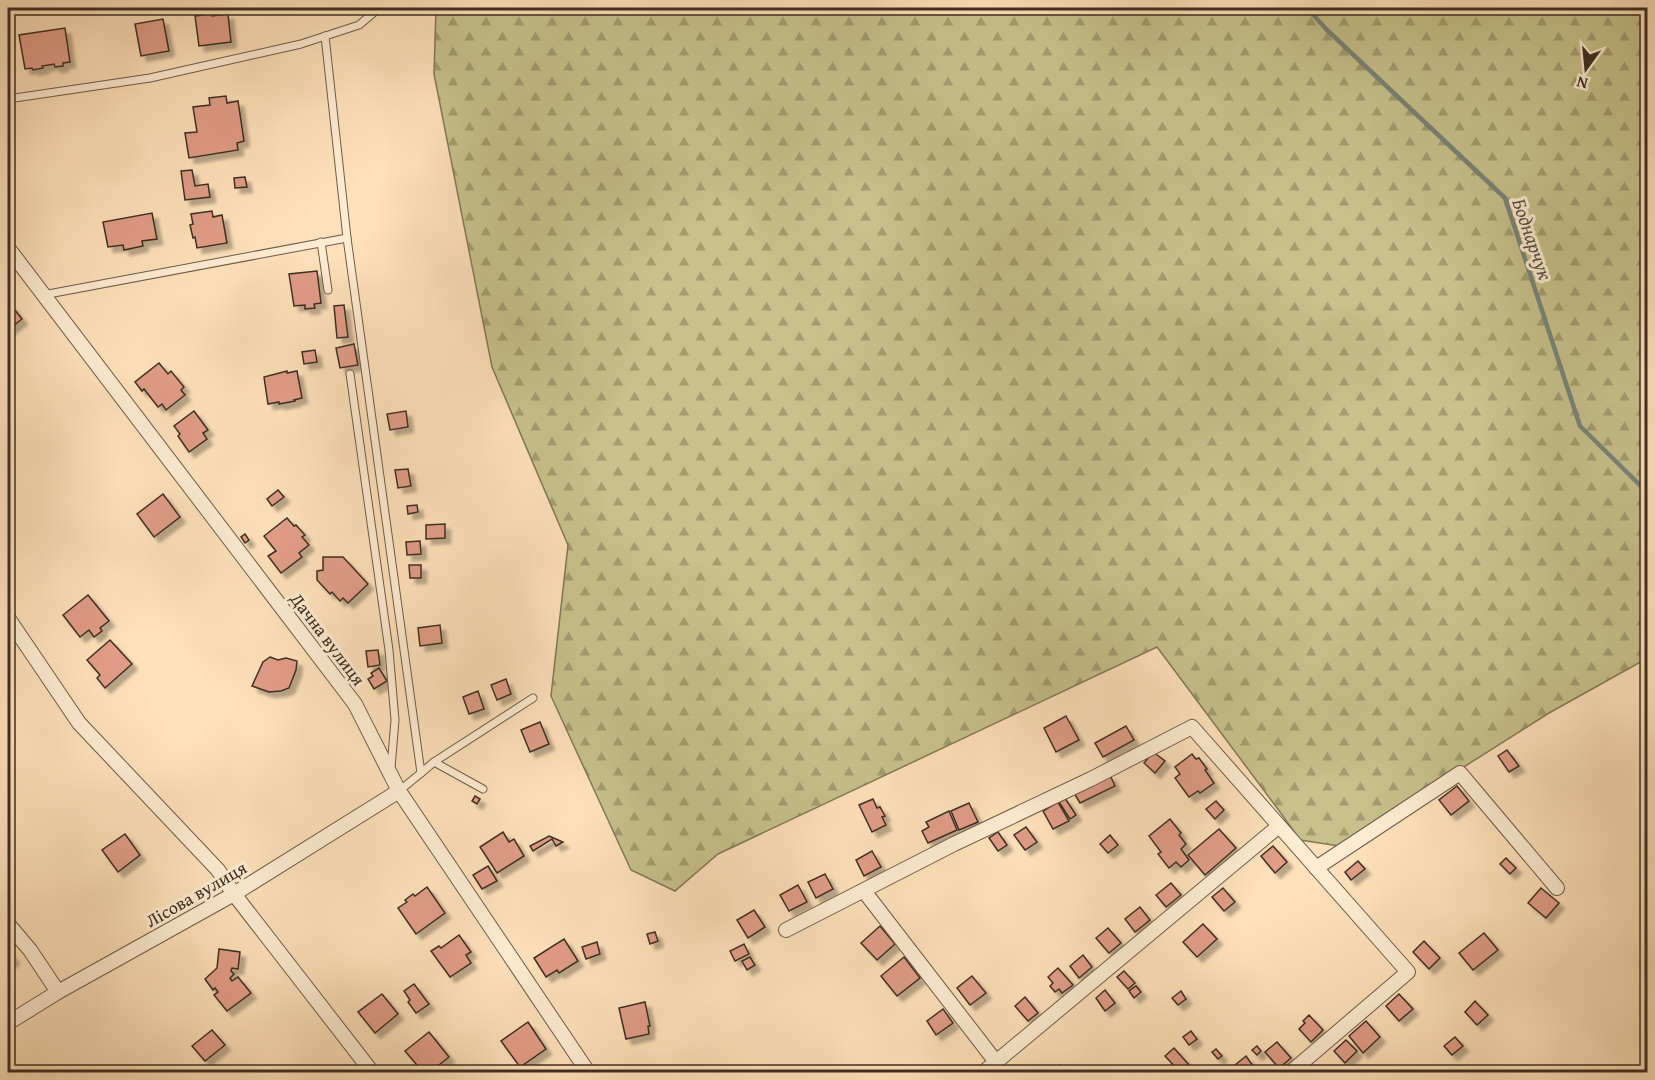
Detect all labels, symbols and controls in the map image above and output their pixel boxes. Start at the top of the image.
north arrow [1556,39,1616,99]
text: N [1574,70,1590,96]
water label: Боднарчук [1505,194,1561,284]
street label: Дачна вулиця [283,586,372,691]
street label: Лісова вулиця [140,854,252,934]

